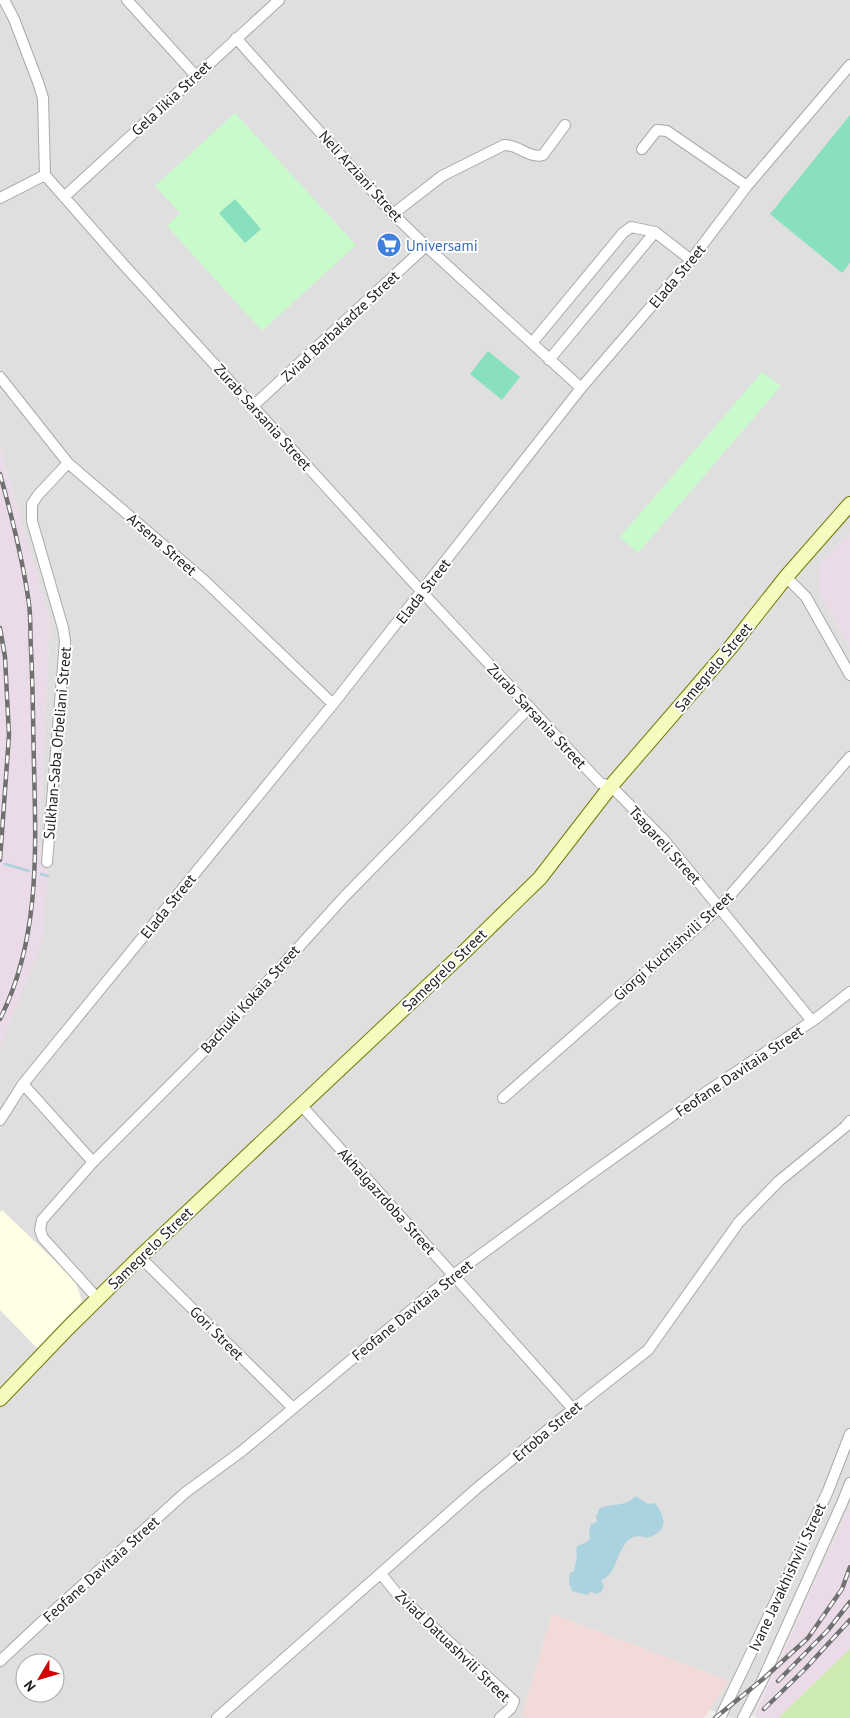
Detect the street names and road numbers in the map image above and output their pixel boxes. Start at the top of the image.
street label: Gela Jikia Street [127,56,215,140]
street label: Neli Arziani Street [315,126,407,226]
street label: Elada Street [645,240,709,312]
street label: Zviad Barbakadze Street [277,266,403,386]
street label: Zurab Sarsania Street [210,360,316,474]
street label: Arsena Street [123,509,201,579]
street label: Elada Street [392,555,454,627]
street label: Samegrelo Street [670,619,756,715]
street label: Sulkhan-Saba Orbeliani Street [39,646,75,840]
street label: Zurab Sarsania Street [483,659,591,773]
street label: Tsagareli Street [625,802,705,888]
street label: Elada Street [136,870,200,942]
street label: Giorgi Kuchishvili Street [609,887,737,1005]
street label: Samegrelo Street [398,925,490,1015]
street label: Bachuki Kokaia Street [196,941,304,1057]
street label: Feofane Davitaia Street [672,1021,806,1121]
street label: Akhalgazrdoba Street [334,1144,440,1258]
street label: Samegrelo Street [104,1203,196,1293]
street label: Feofane Davitaia Street [348,1255,476,1365]
street label: Gori Street [186,1302,248,1364]
street label: Ertoba Street [509,1397,585,1465]
street label: Ivane Javakhishvili Street [744,1500,830,1654]
street label: Feofane Davitaia Street [39,1512,163,1626]
street label: Zviad Datuashvili Street [391,1586,515,1706]

